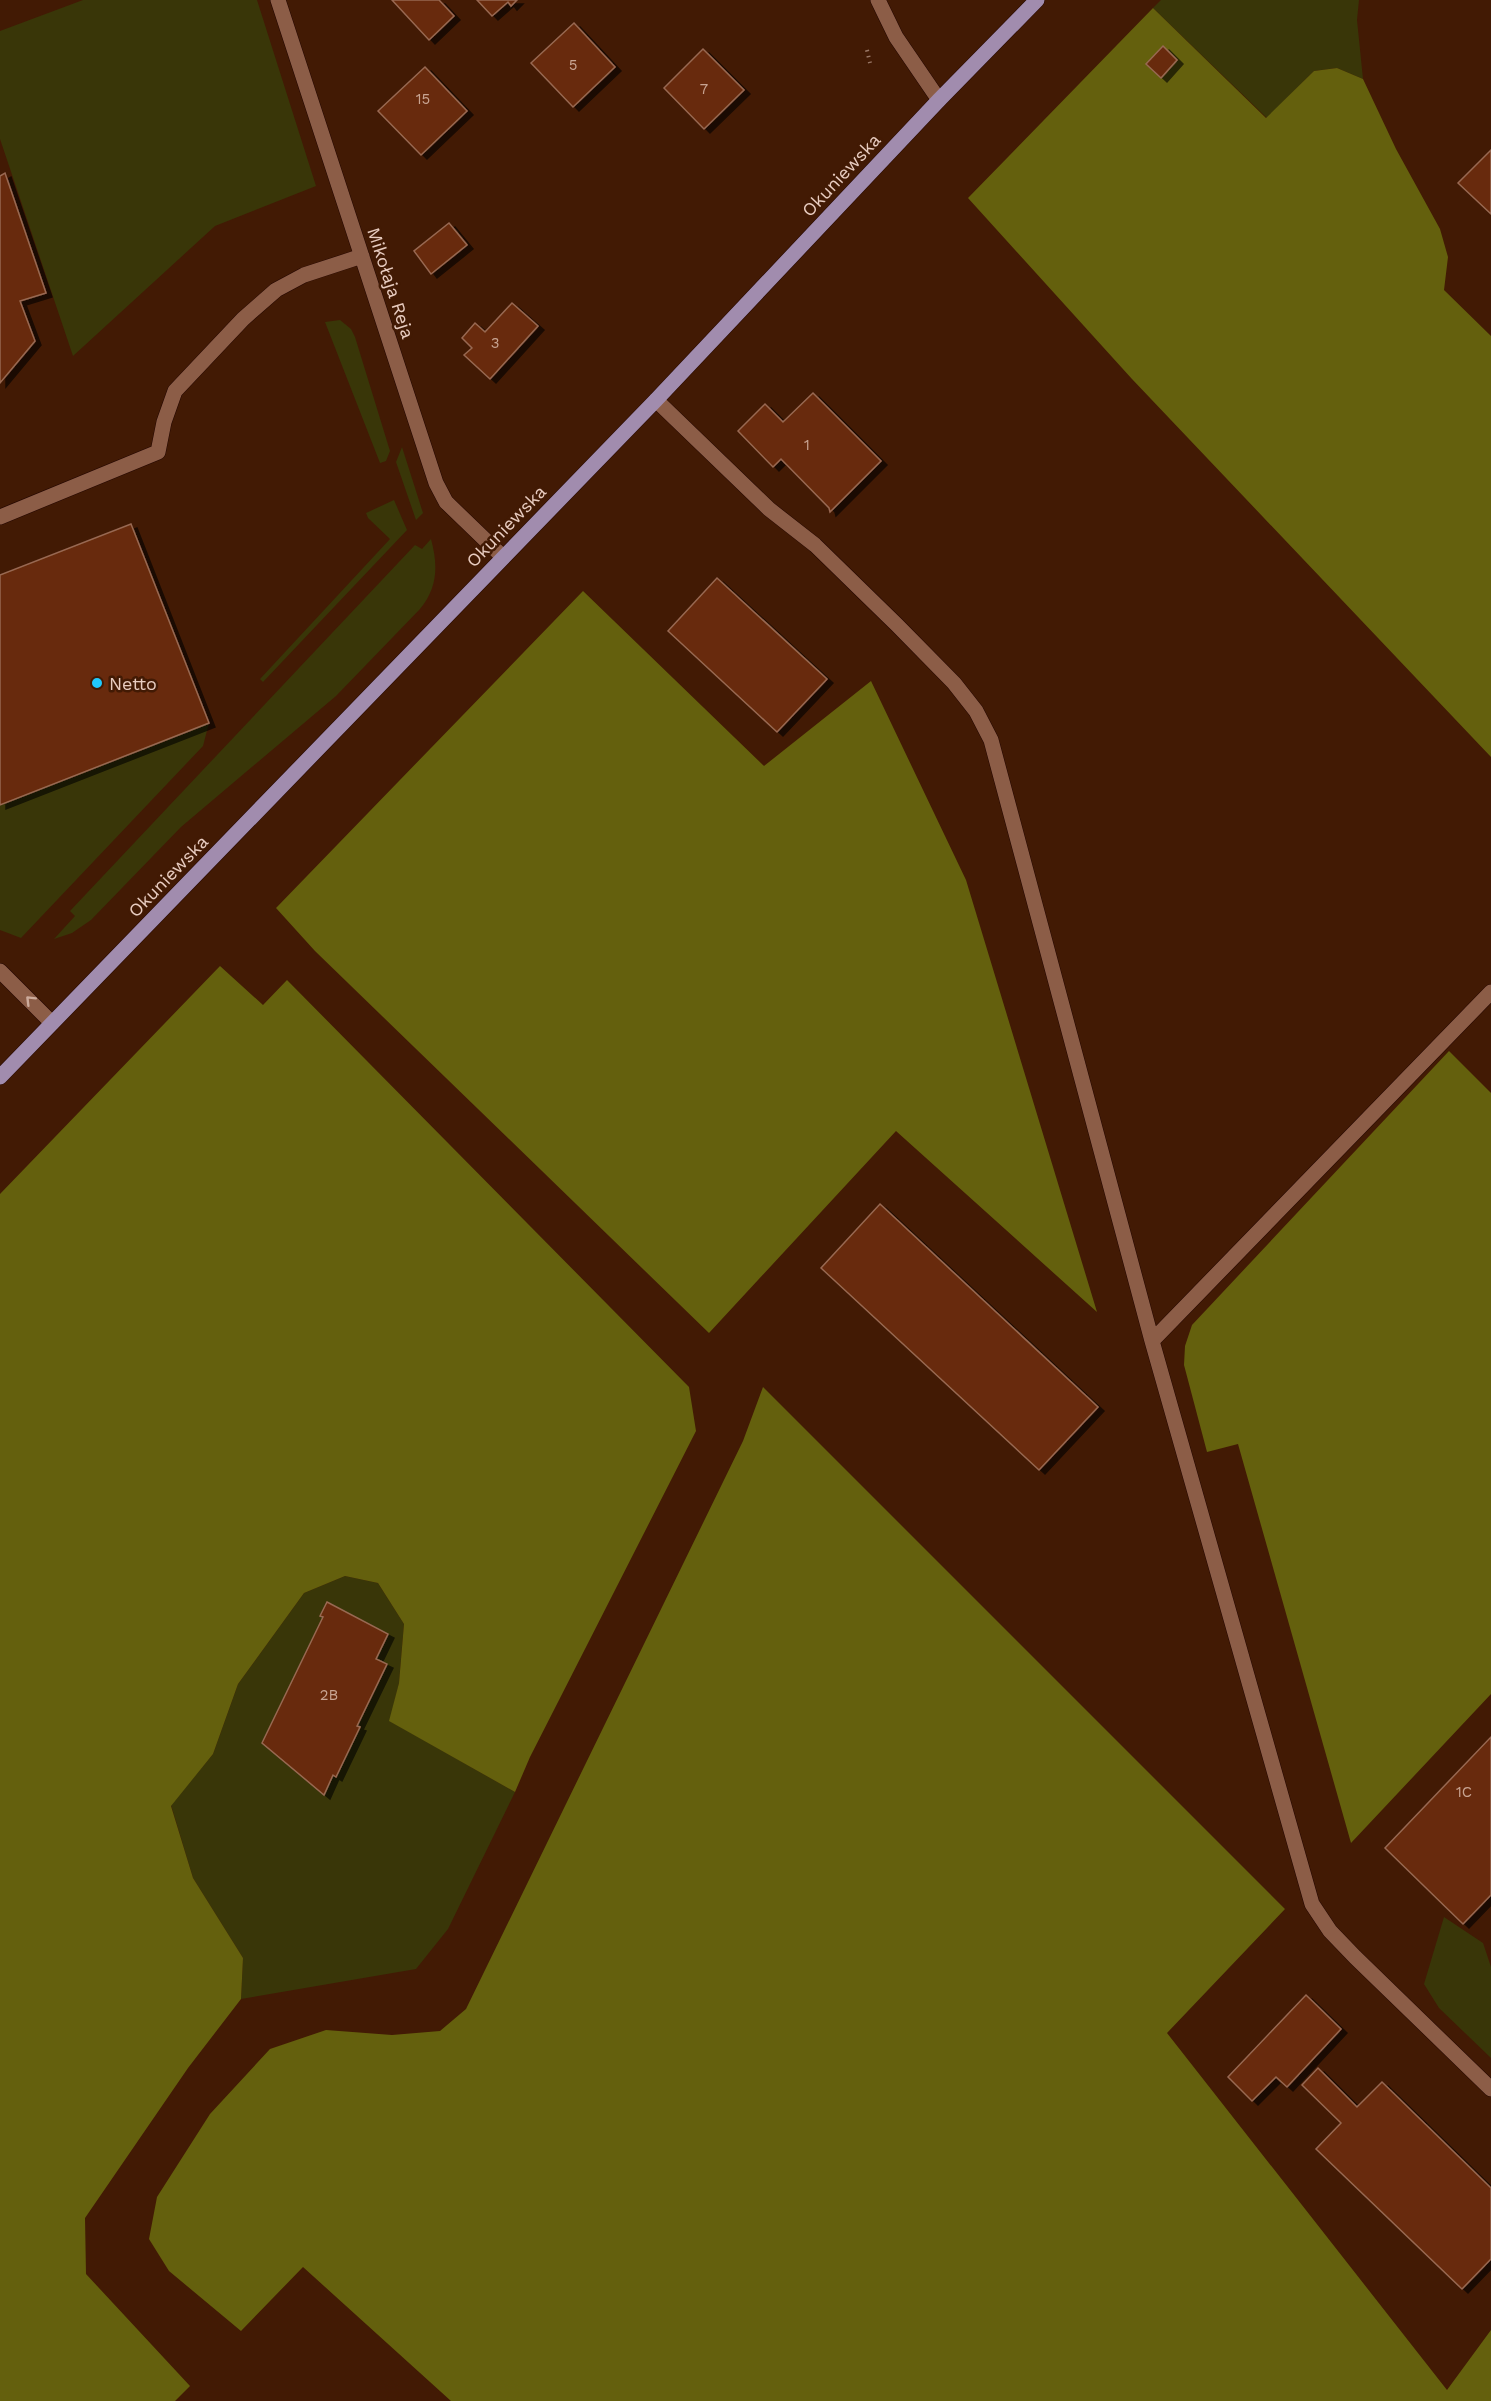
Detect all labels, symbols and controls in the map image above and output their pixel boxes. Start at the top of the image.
house number: 5 [569,56,577,74]
house number: 7 [700,80,708,98]
house number: 15 [416,90,430,108]
street label: Okuniewska [797,129,885,221]
street label: Mikołaja Reja [363,225,419,341]
house number: 3 [491,334,499,352]
house number: 1 [804,436,810,454]
street label: Okuniewska [462,481,550,571]
place label: Netto [109,673,157,694]
marker: Netto [90,676,104,690]
street label: Okuniewska [124,831,212,921]
one-way arrow [26,997,37,1008]
house number: 2B [320,1686,338,1704]
house number: 1C [1456,1783,1472,1801]

